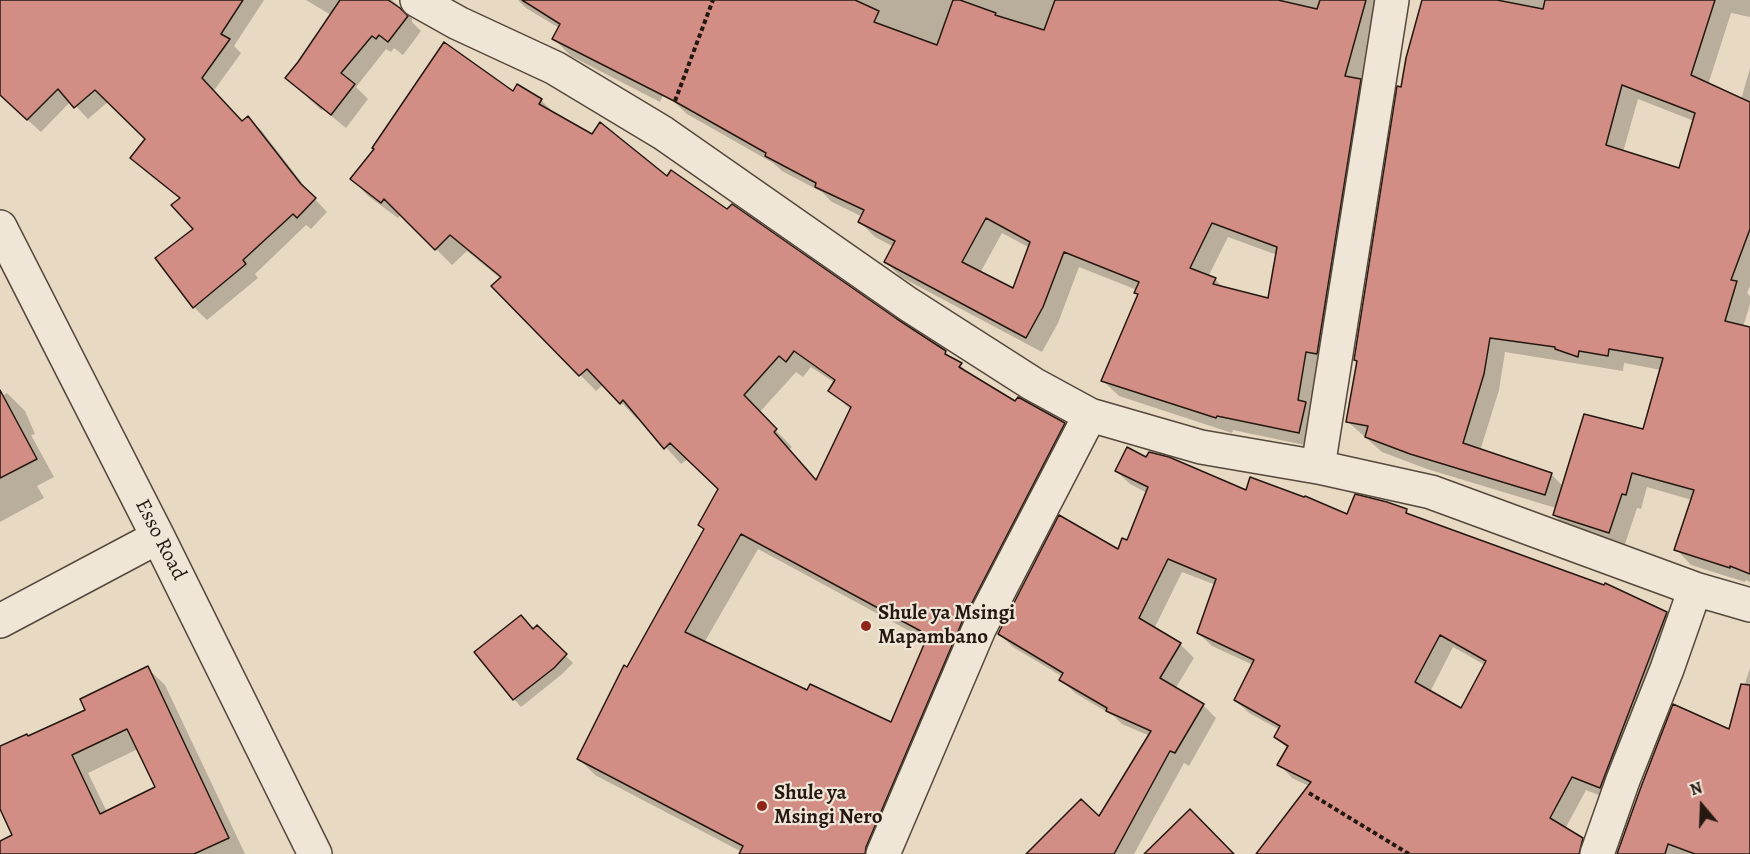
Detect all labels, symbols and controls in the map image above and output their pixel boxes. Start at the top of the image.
street label: Esso Road [129,495,191,585]
place label: Shule ya Msingi Mapambano [878,601,1015,651]
marker: Shule ya Msingi Mapambano [859,619,873,633]
north arrow [1672,776,1732,836]
text: N [1687,777,1705,801]
place label: Shule ya Msingi Nero [774,781,882,831]
marker: Shule ya Msingi Nero [755,799,769,813]

